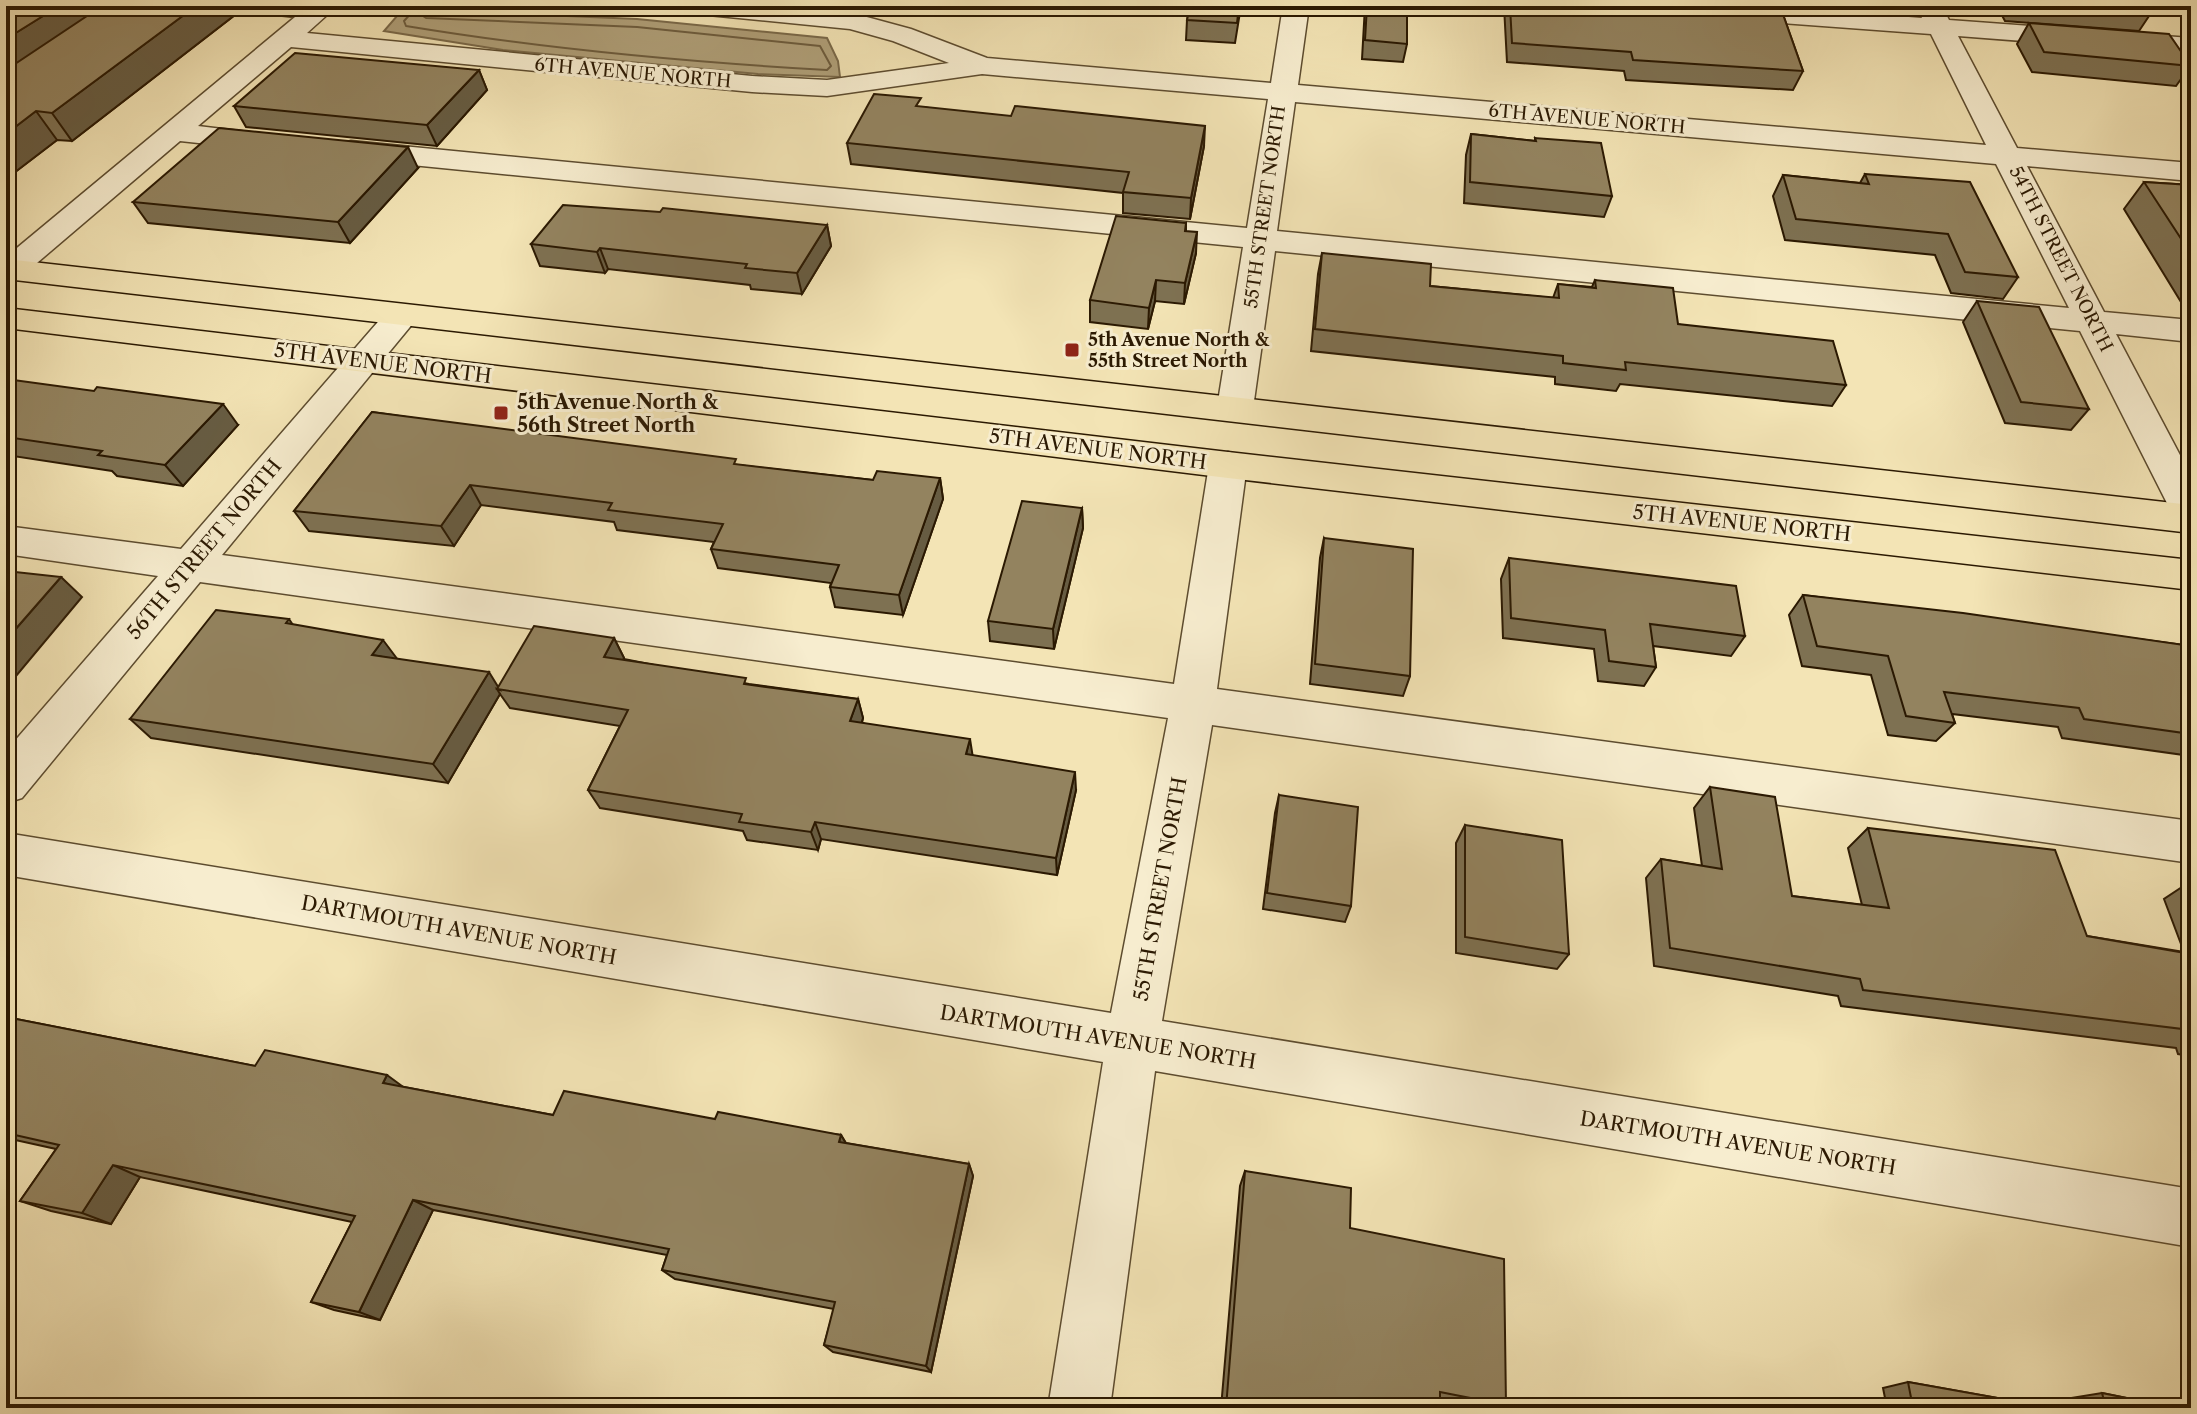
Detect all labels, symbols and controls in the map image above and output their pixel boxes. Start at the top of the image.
street label: 6TH AVENUE NORTH [534,53,732,93]
street label: 6TH AVENUE NORTH [1488,99,1686,139]
street label: 55TH STREET NORTH [1240,104,1290,310]
street label: 54TH STREET NORTH [2005,163,2117,355]
place label: 5th Avenue North & 55th Street North [1088,329,1269,372]
street label: 5TH AVENUE NORTH [273,338,493,388]
marker: 5th Avenue North & 55th Street North [1063,341,1081,359]
place label: 5th Avenue North & 56th Street North [517,390,719,437]
marker: 5th Avenue North & 56th Street North [492,404,510,422]
street label: 5TH AVENUE NORTH [988,424,1208,474]
street label: 56TH STREET NORTH [122,454,286,644]
street label: 5TH AVENUE NORTH [1632,500,1852,546]
street label: 55TH STREET NORTH [1128,775,1192,1003]
street label: DARTMOUTH AVENUE NORTH [299,890,619,970]
street label: DARTMOUTH AVENUE NORTH [938,1000,1258,1074]
street label: DARTMOUTH AVENUE NORTH [1578,1106,1898,1180]

